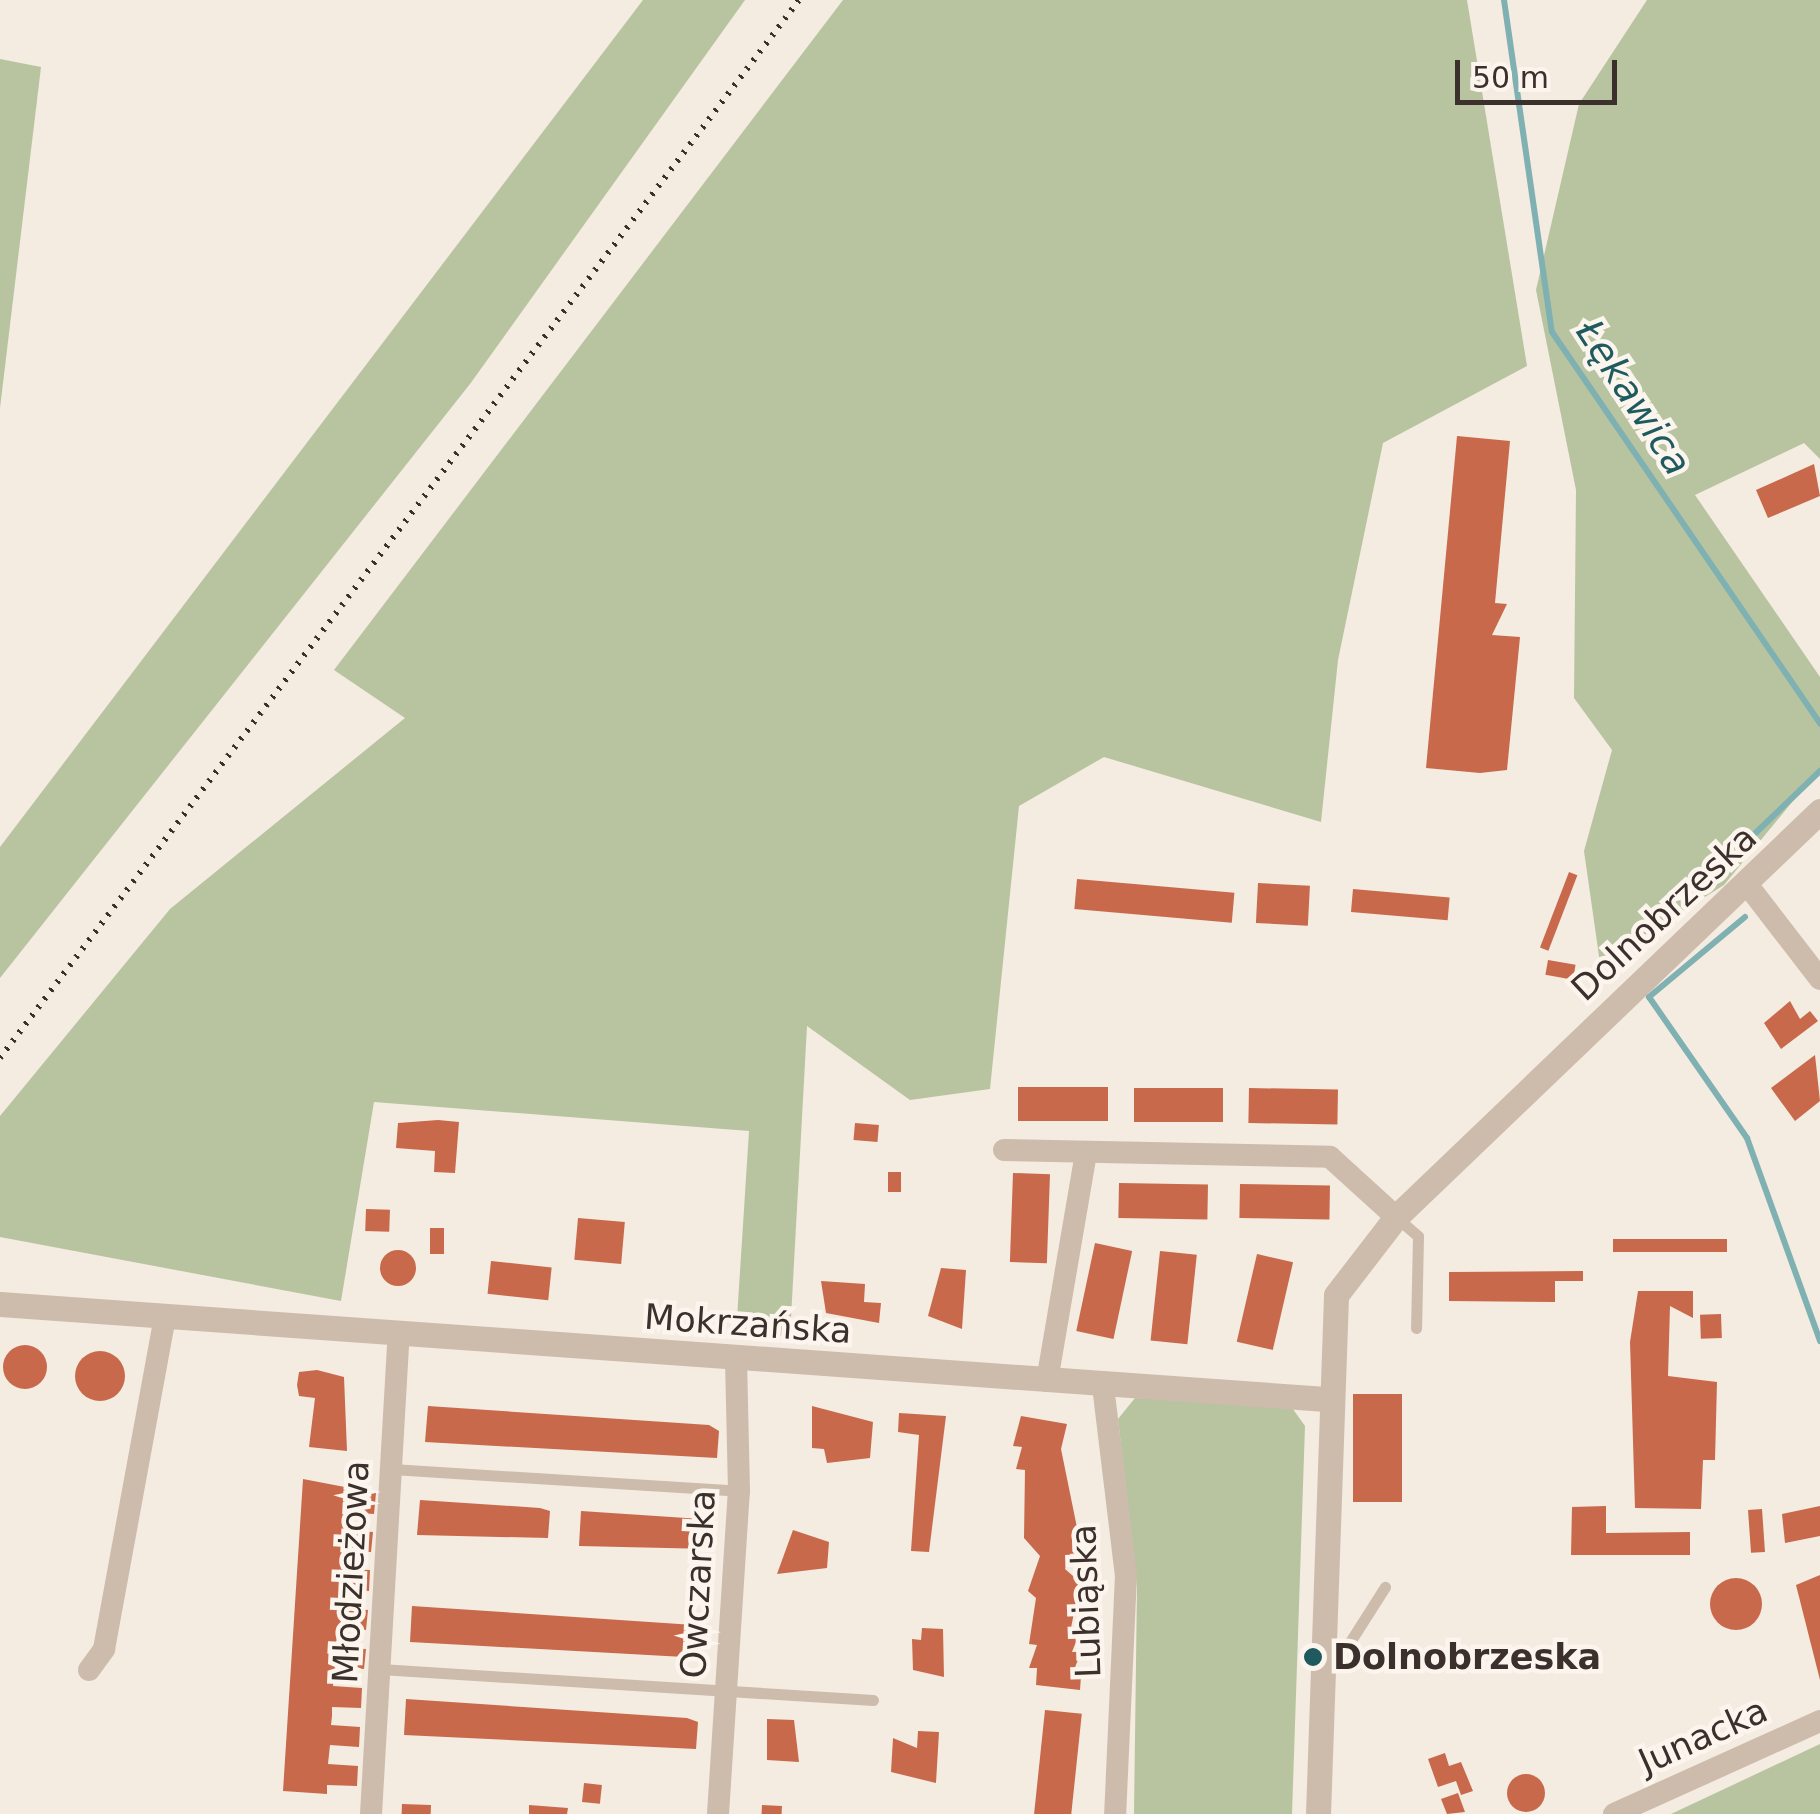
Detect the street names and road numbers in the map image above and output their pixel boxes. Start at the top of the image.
street label: Dolnobrzeska [1563,817,1765,1009]
street label: Mokrzańska [643,1296,853,1352]
street label: Młodzieżowa [324,1459,378,1685]
street label: Owczarska [672,1489,724,1679]
street label: Lubiąska [1062,1523,1110,1679]
street label: Junacka [1632,1689,1774,1783]

